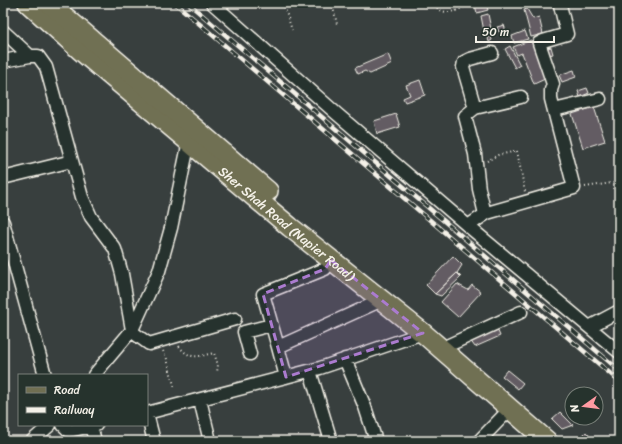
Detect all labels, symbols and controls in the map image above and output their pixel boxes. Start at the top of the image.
scale bar [476,18,554,44]
text: 50 m [482,21,509,43]
street label: Sher Shah Road (Napier Road) [213,160,362,287]
legend [18,374,148,426]
text: Road [54,379,81,401]
north arrow [564,386,604,426]
text: Railway [54,399,95,421]
text: N [565,402,585,415]

